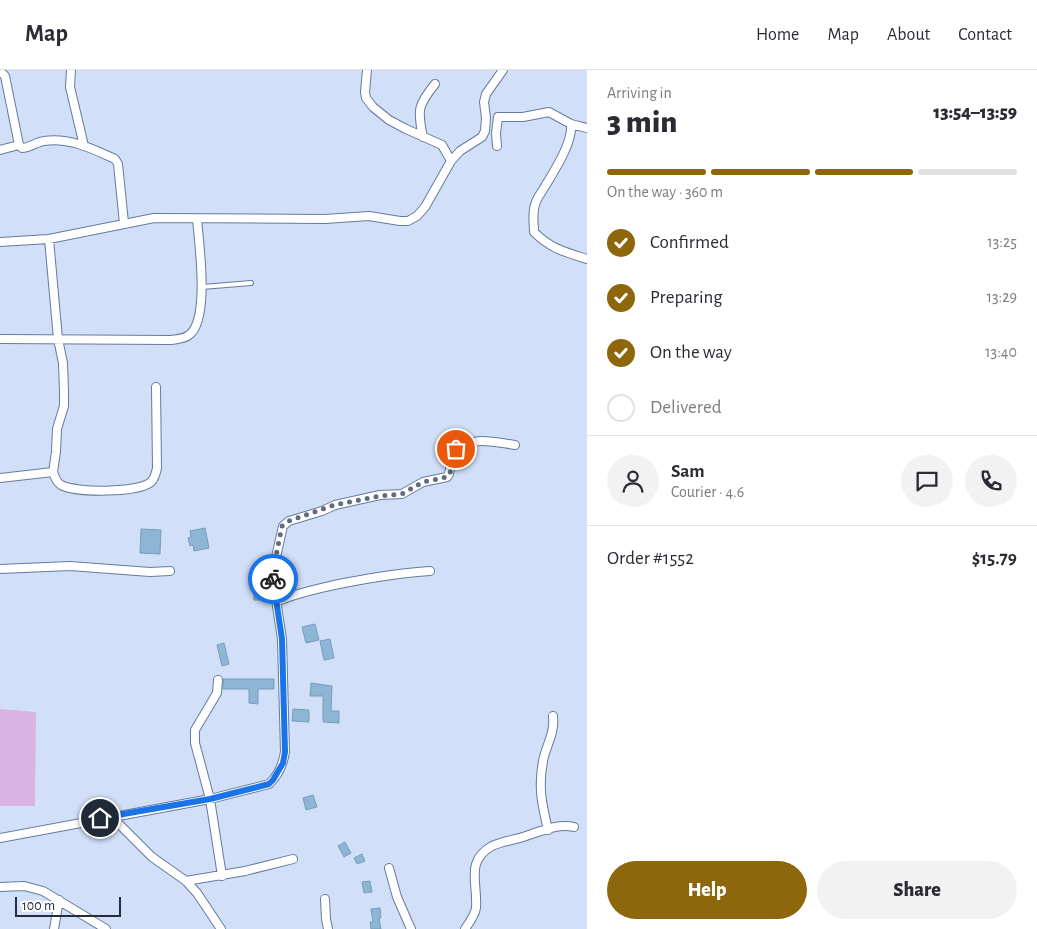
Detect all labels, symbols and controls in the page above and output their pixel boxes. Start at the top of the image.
text: Map [25,22,68,46]
text: Home [756,26,799,44]
text: Map [827,26,859,44]
text: About [887,26,930,44]
text: Contact [958,26,1012,44]
text: Arriving in [607,85,672,101]
text: 13:54–13:59 [933,103,1017,122]
text: 3 min [607,106,677,138]
text: On the way · 360 m [607,184,723,200]
icon: check [607,229,635,257]
text: Confirmed [650,233,729,252]
text: 13:25 [987,234,1017,250]
icon: check [607,284,635,312]
text: Preparing [650,288,723,307]
text: 13:29 [986,289,1017,305]
icon: check [607,339,635,367]
text: On the way [650,343,732,362]
text: 13:40 [985,344,1017,360]
text: Delivered [650,398,722,417]
pin [435,428,477,470]
icon: bag [442,435,470,463]
button: person [607,455,659,507]
button: chat [901,455,953,507]
button: phone [965,455,1017,507]
text: Sam [671,462,705,481]
text: Courier · 4.6 [671,484,744,500]
text: Order #1552 [607,549,694,568]
text: $15.79 [972,549,1017,568]
courier [248,554,298,604]
icon: bike [259,565,287,593]
pin [79,797,121,839]
icon: home [86,804,114,832]
button: Help [607,861,807,919]
button: Share [817,861,1017,919]
scale bar [15,894,121,917]
text: 100 m [22,899,55,913]

